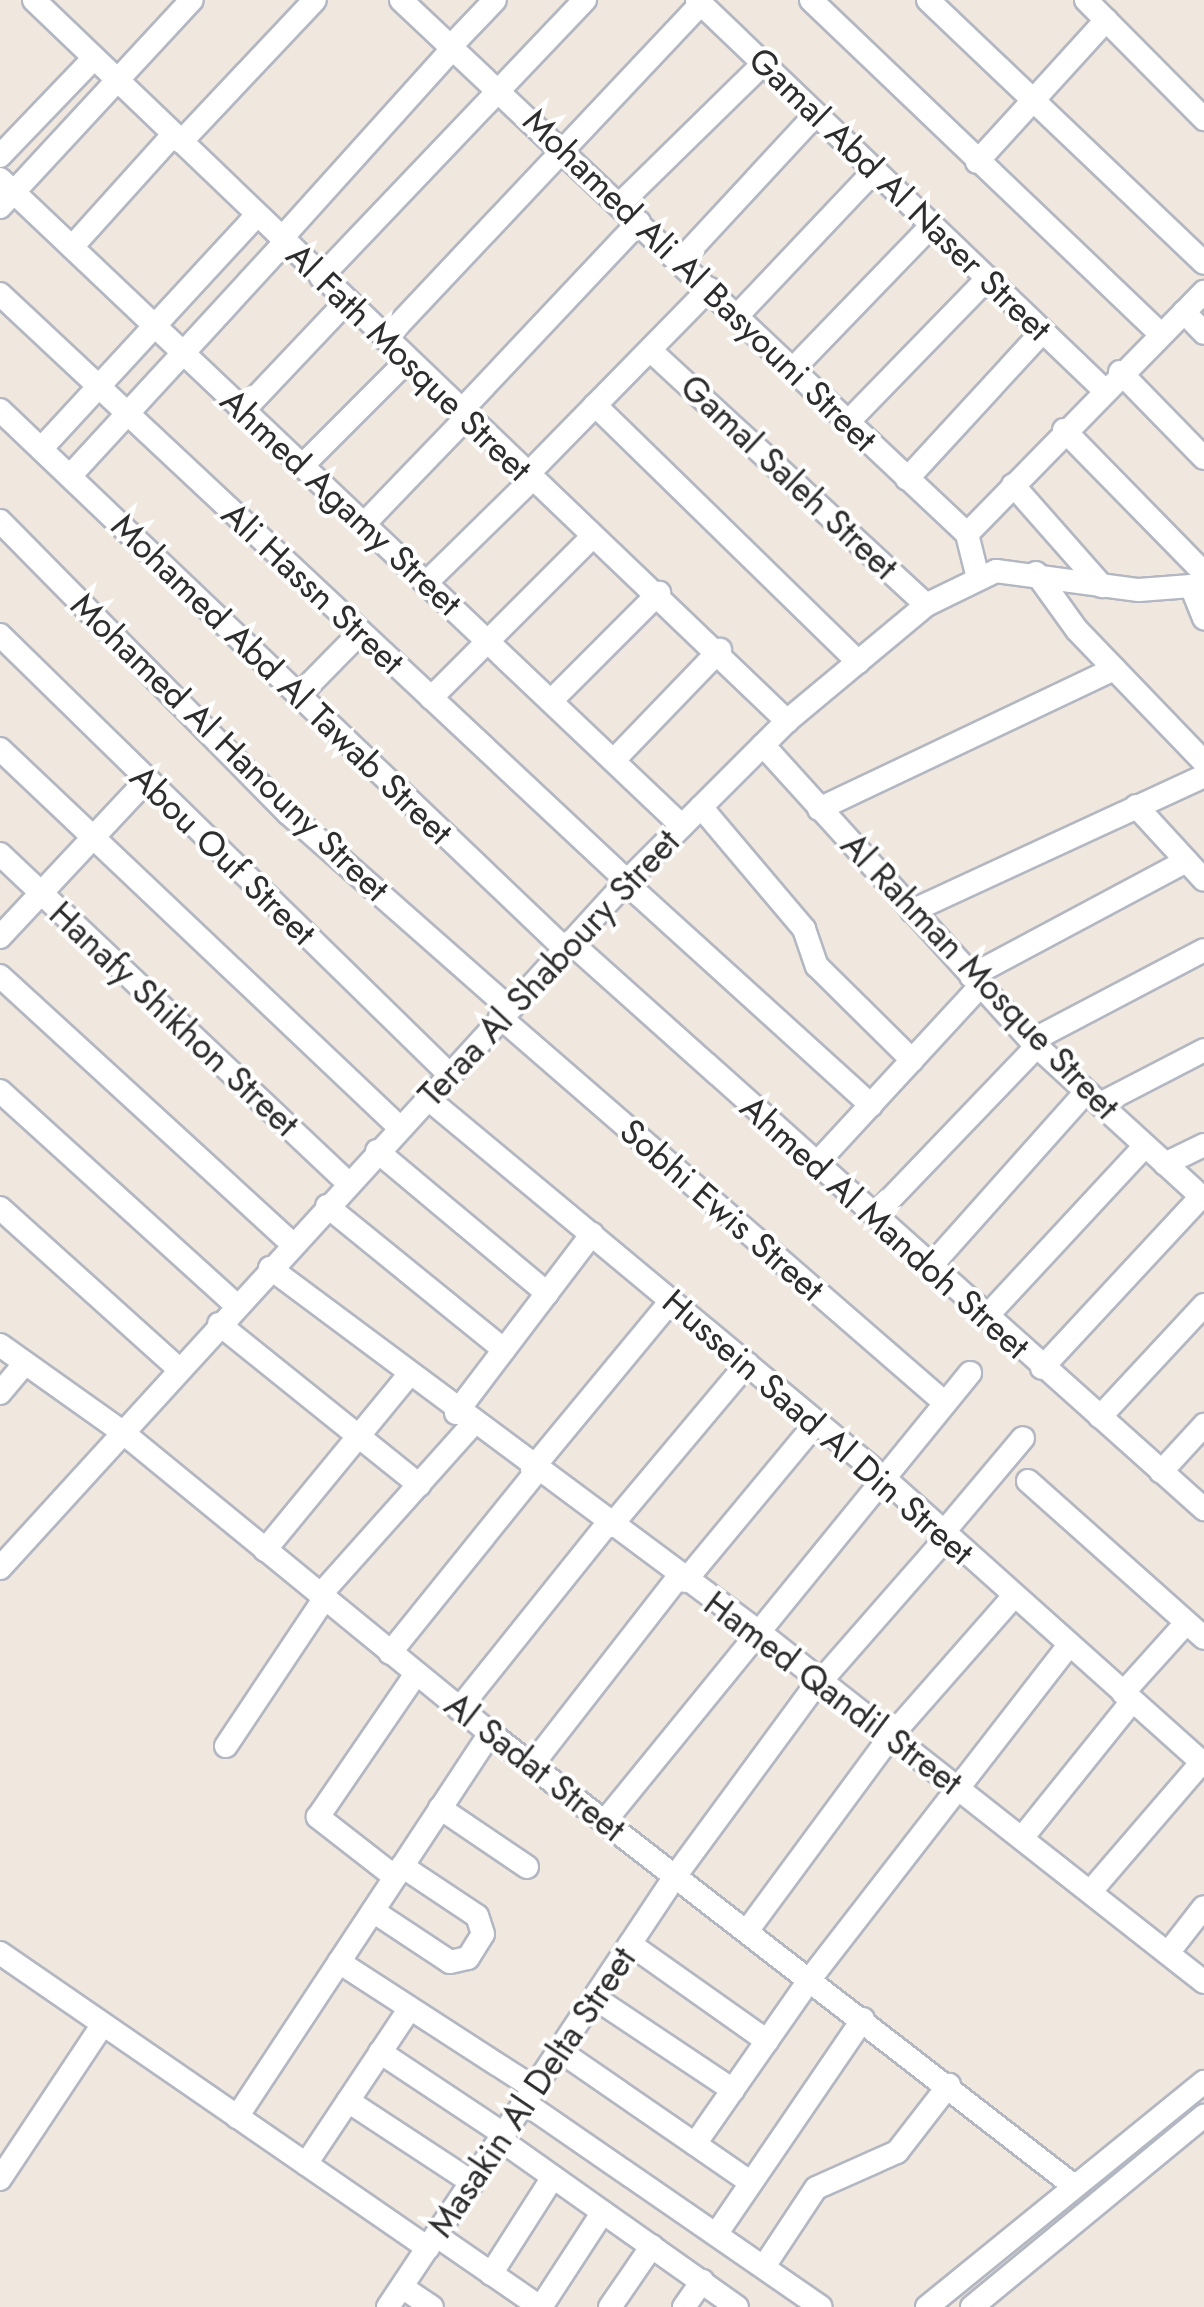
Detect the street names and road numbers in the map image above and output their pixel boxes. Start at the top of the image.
street label: Gamal Abd Al Naser Street [740,39,1060,349]
street label: Mohamed Ali Al Basyouni Street [515,100,885,460]
street label: Al Fath Mosque Street [278,234,540,490]
street label: Gamal Saleh Street [672,366,906,588]
street label: Ahmed Agamy Street [212,380,470,624]
street label: Ali Hassn Street [213,493,413,683]
street label: Mohamed Abd Al Tawab Street [103,505,461,853]
street label: Mohamed Al Hanouny Street [62,584,398,910]
street label: Abou Ouf Street [122,756,324,954]
street label: Teraa Al Shaboury Street [410,821,688,1115]
street label: Al Rahman Mosque Street [832,824,1128,1128]
street label: Hanafy Shikhon Street [41,893,307,1145]
street label: Ahmed Al Mandoh Street [732,1086,1038,1368]
street label: Sobhi Ewis Street [611,1110,833,1310]
street label: Hussein Saad Al Din Street [654,1281,982,1573]
street label: Hamed Qandil Street [696,1582,970,1804]
street label: Al Sadat Street [437,1684,633,1850]
street label: Masakin Al Delta Street [419,1939,645,2245]

